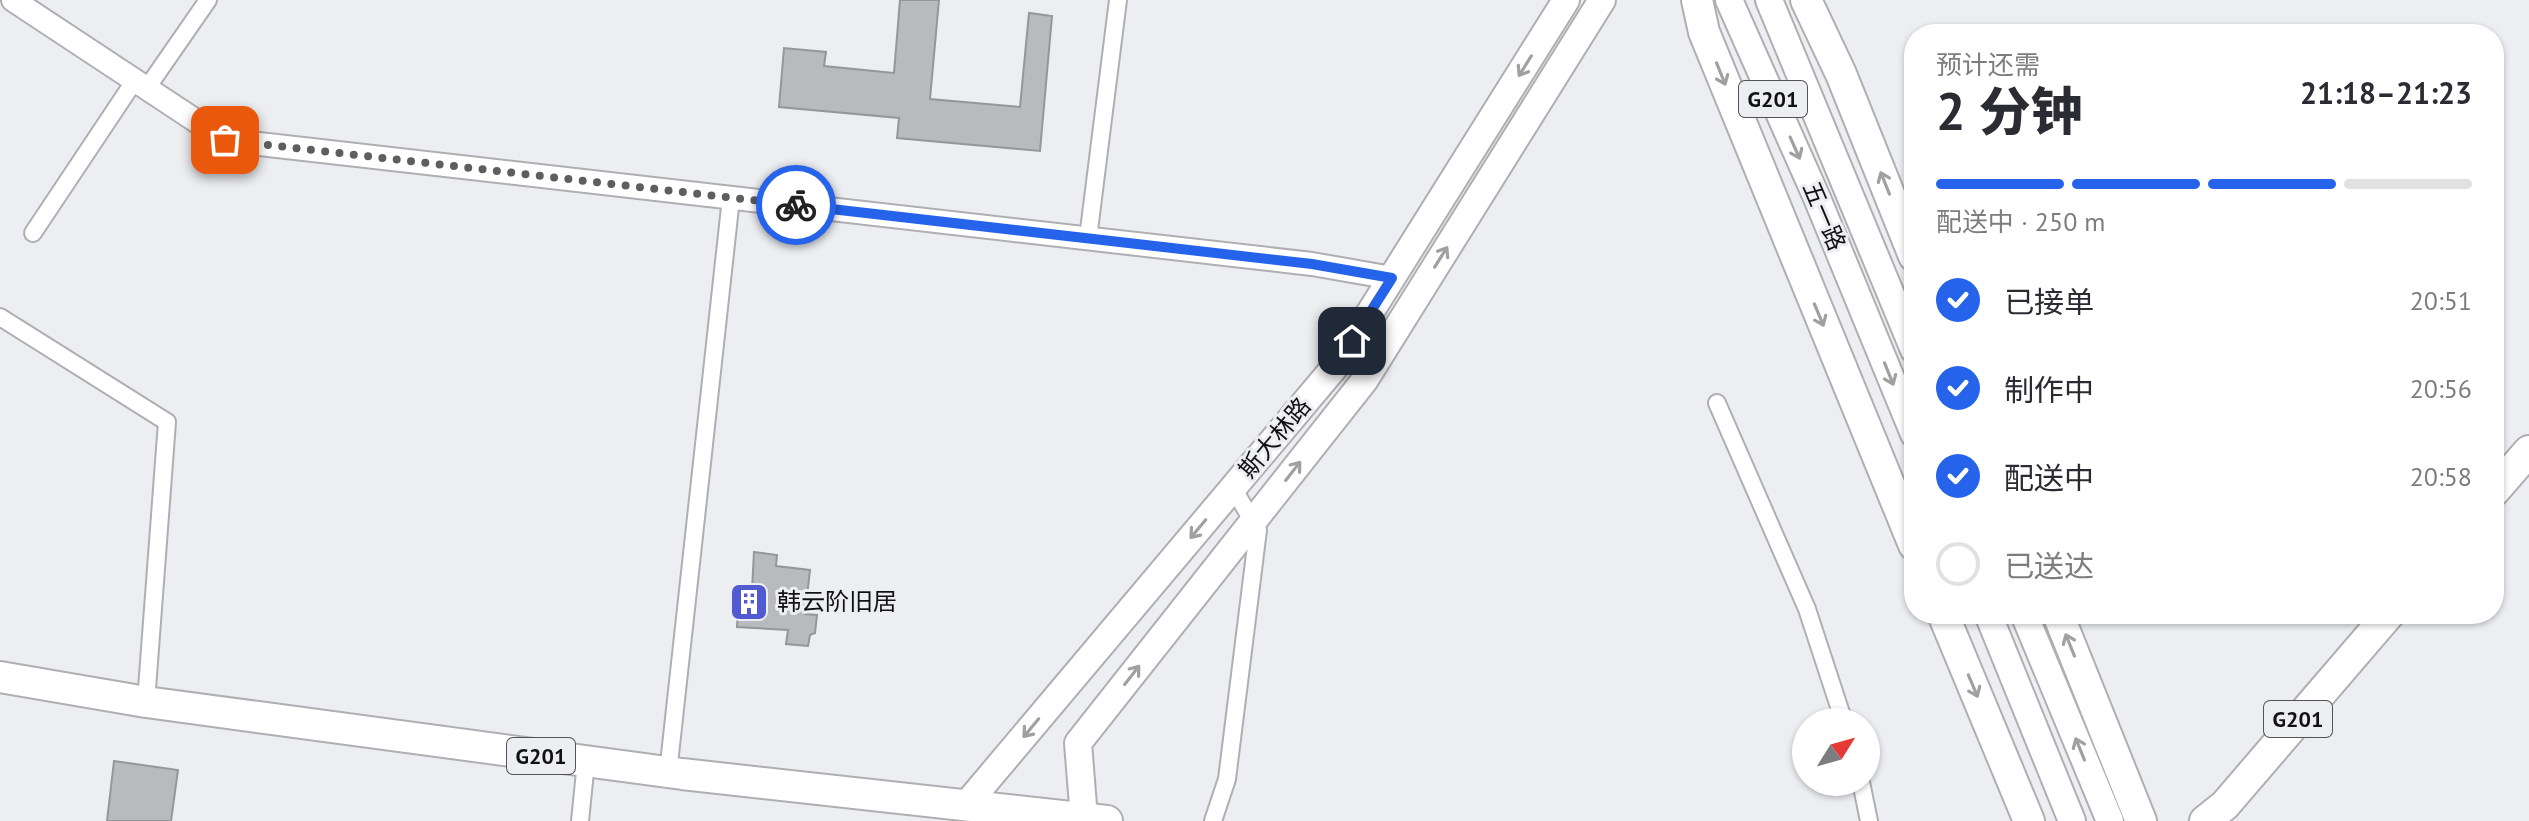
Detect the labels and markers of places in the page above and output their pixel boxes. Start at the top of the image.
pin [191,106,259,174]
pin [1318,307,1386,375]
building icon: 韩云阶旧居 [728,581,770,623]
place label: 韩云阶旧居 [777,586,897,617]

